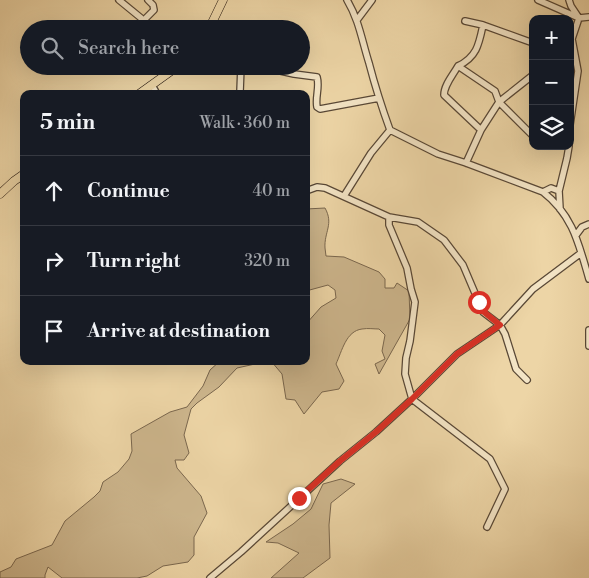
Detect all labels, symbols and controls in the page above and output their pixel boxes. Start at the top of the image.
map controls [529,15,574,150]
button: + [529,15,574,60]
search box [20,20,310,75]
icon: search [38,34,66,62]
text: Search here [78,36,179,60]
button: − [529,60,574,105]
button: layers [529,105,574,150]
text: 5 min [40,110,95,136]
text: Walk · 360 m [200,113,290,133]
icon: ahead [40,177,68,205]
text: Continue [87,179,170,203]
text: 40 m [253,181,290,201]
icon: right [40,247,68,275]
text: Turn right [87,249,180,273]
text: 320 m [244,251,290,271]
route start [468,291,491,314]
icon: arrive [40,317,68,345]
text: Arrive at destination [87,319,270,343]
route end [288,487,311,510]

